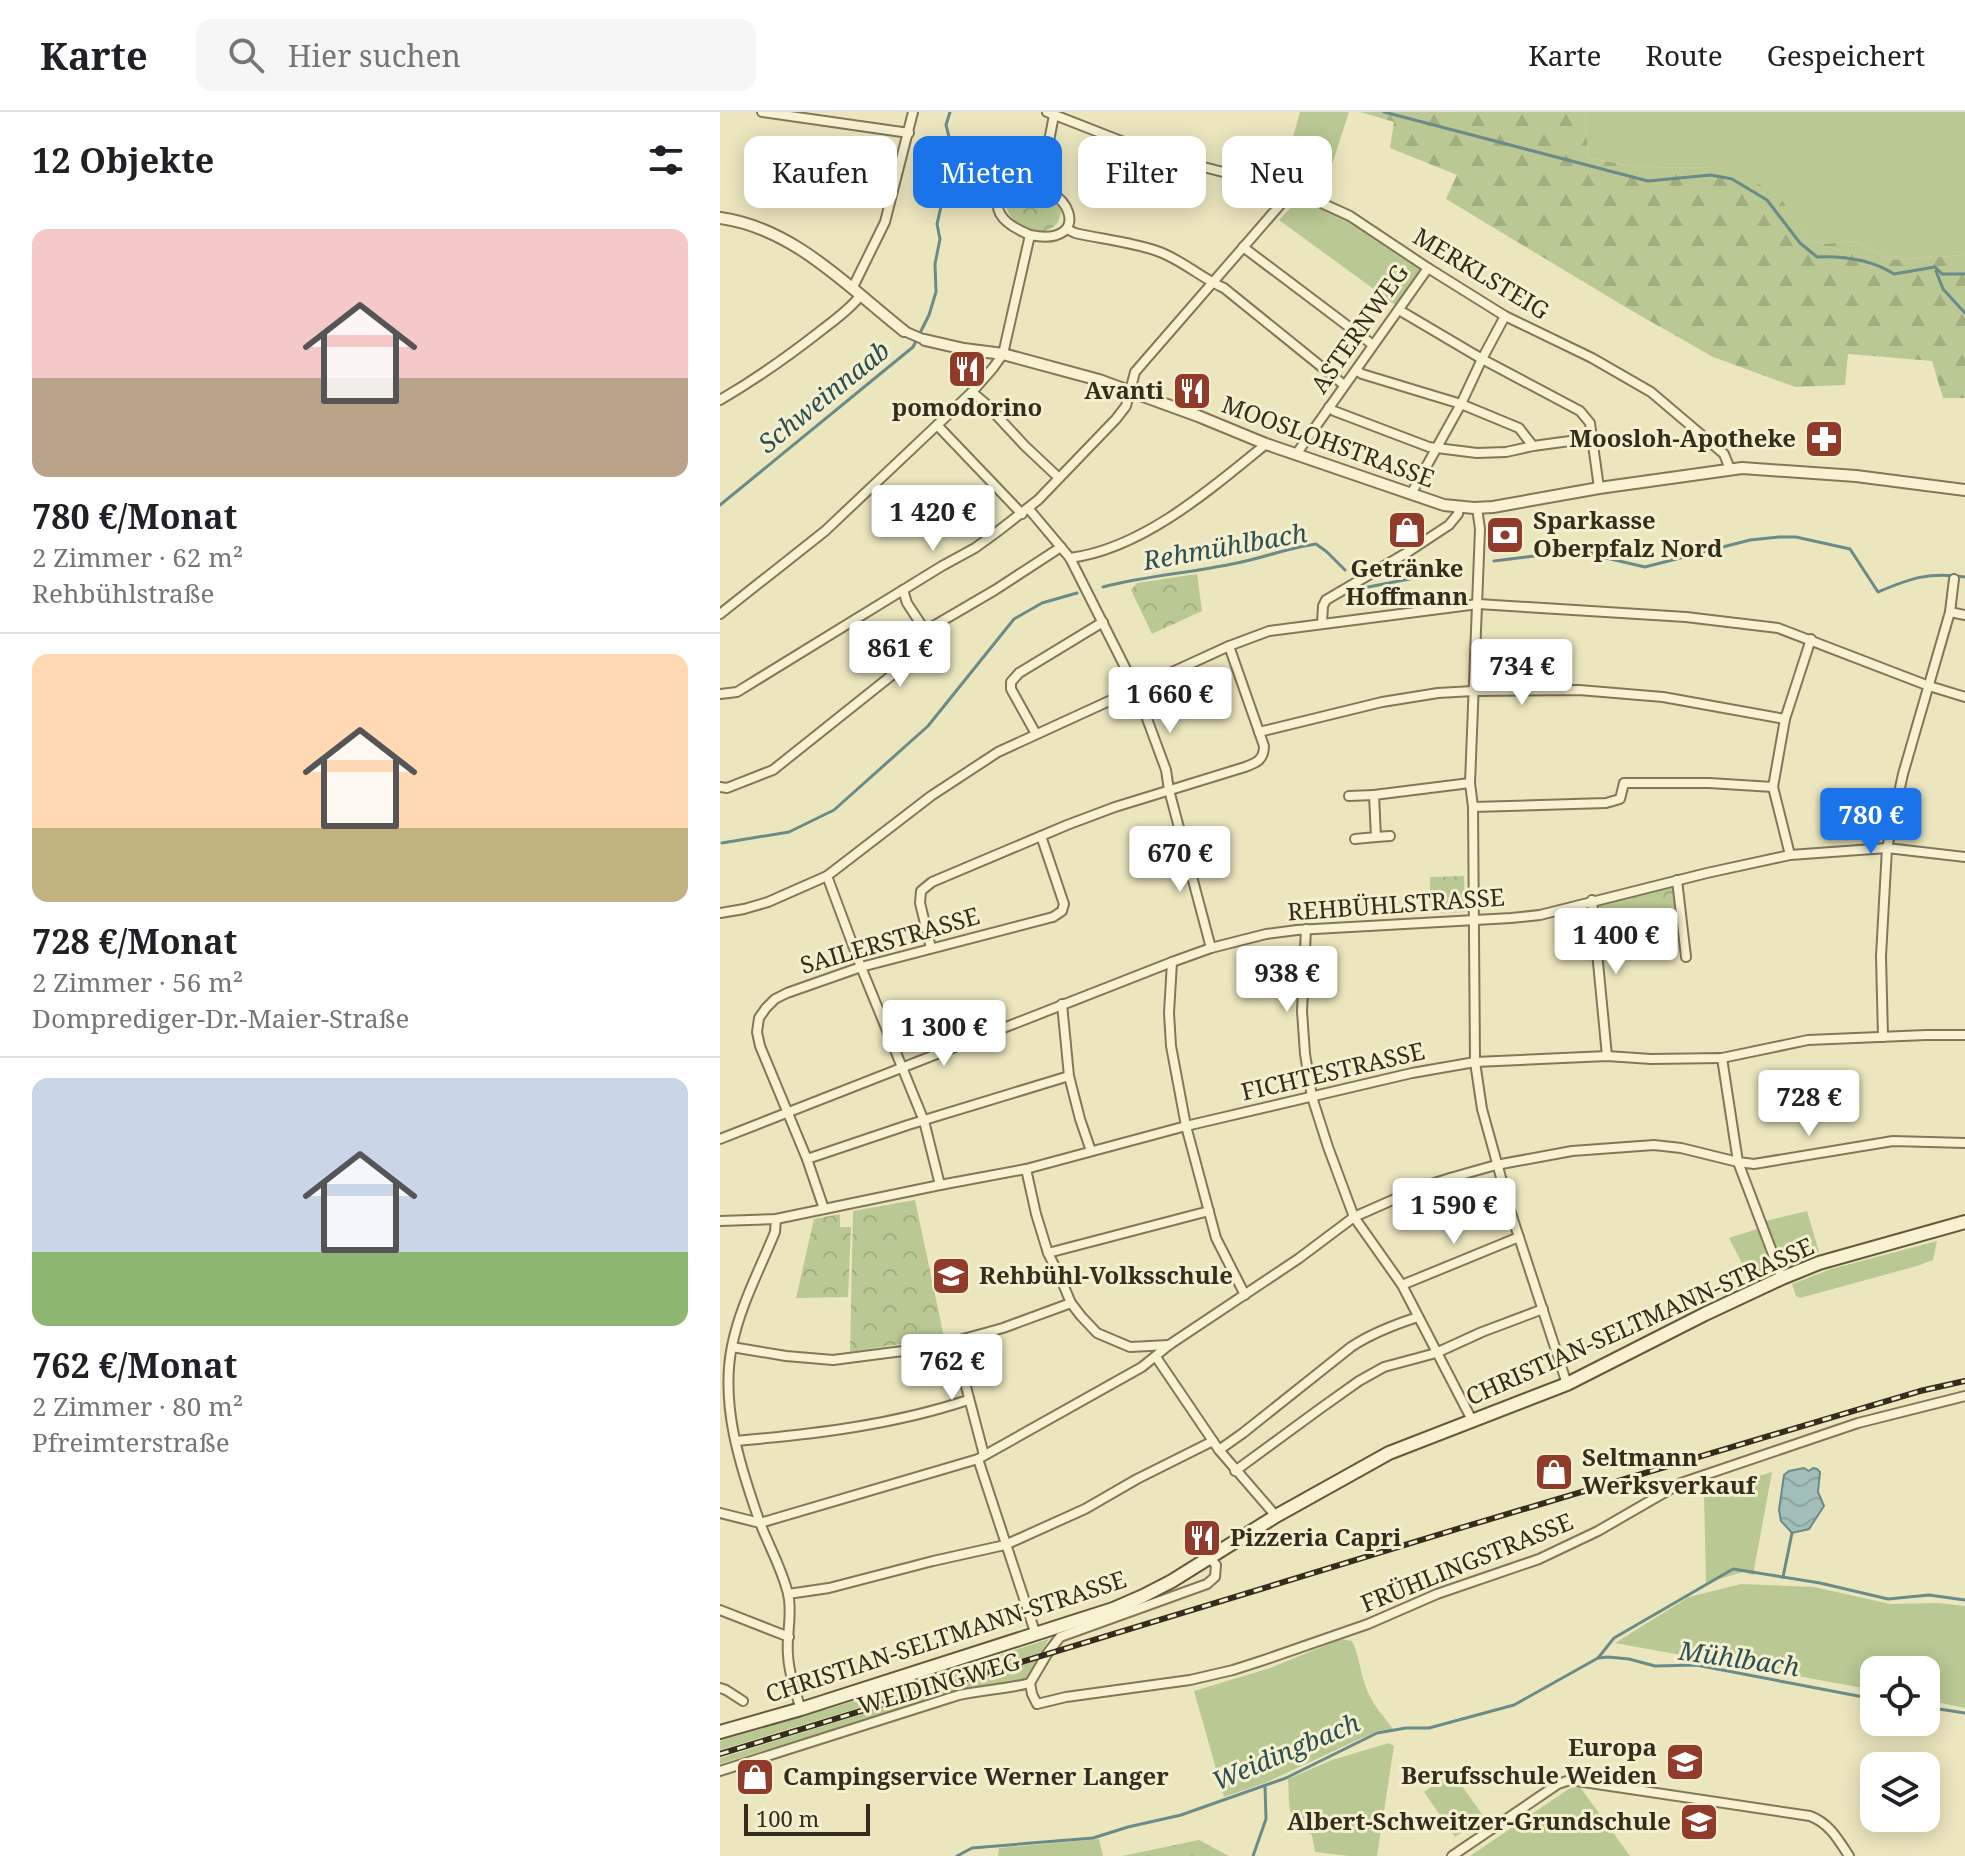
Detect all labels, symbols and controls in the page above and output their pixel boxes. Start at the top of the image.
search box [196,19,756,91]
text: Karte [40,29,148,81]
icon: search [224,33,268,77]
text: Hier suchen [288,35,461,76]
text: Karte [1528,36,1602,74]
text: Route [1646,36,1723,74]
text: Gespeichert [1767,36,1925,74]
chip: Kaufen [744,136,897,208]
chip: Mieten [913,136,1062,208]
chip: Filter [1078,136,1206,208]
chip: Neu [1222,136,1332,208]
text: 12 Objekte [32,137,214,183]
icon: filters [644,138,688,182]
street label: MERKLSTEIG [1408,219,1556,326]
street label: ASTERNWEG [1302,257,1415,399]
icon: home [288,281,432,425]
water label: Schweinnaab [750,332,897,461]
restaurant icon: pomodorino [946,348,988,390]
restaurant icon: Avanti [1171,370,1213,412]
place label: Avanti [1084,373,1165,406]
street label: MOOSLOHSTRASSE [1218,387,1439,494]
place label: pomodorino [892,390,1042,423]
pharmacy icon: Moosloh-Apotheke [1803,418,1845,460]
place label: Moosloh-Apotheke [1569,421,1796,454]
pin: 1 420 € [859,485,1007,553]
text: 780 €/Monat [32,493,237,539]
text: 1 420 € [890,493,976,529]
place label: Sparkasse Oberpfalz Nord [1533,503,1723,564]
shop icon: Getränke Hoffmann [1386,509,1428,551]
water label: Rehmühlbach [1139,514,1310,578]
bank icon: Sparkasse Oberpfalz Nord [1484,514,1526,556]
text: 2 Zimmer · 62 m² [32,539,243,575]
place label: Getränke Hoffmann [1346,551,1468,612]
text: Rehbühlstraße [32,575,215,611]
pin: 861 € [844,621,956,689]
text: 861 € [867,629,933,665]
pin: 734 € [1466,639,1578,707]
text: 734 € [1489,647,1555,683]
pin: 1 660 € [1096,667,1244,735]
text: 1 660 € [1127,675,1213,711]
icon: home [288,706,432,850]
pin: 780 € [1815,788,1927,856]
text: 780 € [1838,796,1904,832]
pin: 670 € [1124,826,1236,894]
text: 670 € [1147,834,1213,870]
street label: REHBÜHLSTRASSE [1286,879,1506,928]
street label: SAILERSTRASSE [796,898,983,981]
pin: 1 400 € [1542,908,1690,976]
text: 1 400 € [1573,916,1659,952]
text: 728 €/Monat [32,918,237,964]
pin: 938 € [1231,946,1343,1014]
text: 938 € [1254,954,1320,990]
text: 2 Zimmer · 56 m² [32,964,243,1000]
text: Domprediger-Dr.-Maier-Straße [32,1000,409,1036]
pin: 1 300 € [870,1000,1018,1068]
text: 1 300 € [901,1008,987,1044]
street label: FICHTESTRASSE [1238,1033,1428,1108]
pin: 728 € [1753,1070,1865,1138]
text: 728 € [1776,1078,1842,1114]
icon: home [288,1130,432,1274]
pin: 1 590 € [1380,1178,1528,1246]
text: 1 590 € [1411,1186,1497,1222]
street label: CHRISTIAN-SELTMANN-STRASSE [1460,1229,1819,1412]
school or university icon: Rehbühl-Volksschule [930,1255,972,1297]
place label: Rehbühl-Volksschule [979,1258,1233,1291]
pin: 762 € [896,1334,1008,1402]
text: 762 €/Monat [32,1342,237,1388]
text: 762 € [919,1342,985,1378]
text: 2 Zimmer · 80 m² [32,1388,243,1424]
text: Pfreimterstraße [32,1424,230,1460]
place label: Seltmann Werksverkauf [1582,1440,1758,1501]
shop icon: Seltmann Werksverkauf [1533,1451,1575,1493]
street label: FRÜHLINGSTRASSE [1355,1504,1577,1619]
restaurant icon: Pizzeria Capri [1181,1517,1223,1559]
place label: Pizzeria Capri [1230,1520,1402,1553]
street label: CHRISTIAN-SELTMANN-STRASSE [761,1562,1130,1710]
water label: Mühlbach [1676,1632,1802,1684]
street label: WEIDINGWEG [854,1644,1024,1721]
map controls [1860,1656,1940,1832]
button: locate [1860,1656,1940,1736]
water label: Weidingbach [1206,1704,1365,1798]
place label: Europa Berufsschule Weiden [1401,1730,1657,1791]
school or university icon: Europa Berufsschule Weiden [1664,1741,1706,1783]
button: layers [1860,1752,1940,1832]
shop icon: Campingservice Werner Langer [734,1756,776,1798]
place label: Campingservice Werner Langer [783,1759,1169,1792]
scale bar [744,1800,870,1836]
school or university icon: Albert-Schweitzer-Grundschule [1678,1801,1720,1843]
text: 100 m [756,1803,819,1833]
place label: Albert-Schweitzer-Grundschule [1287,1804,1671,1837]

